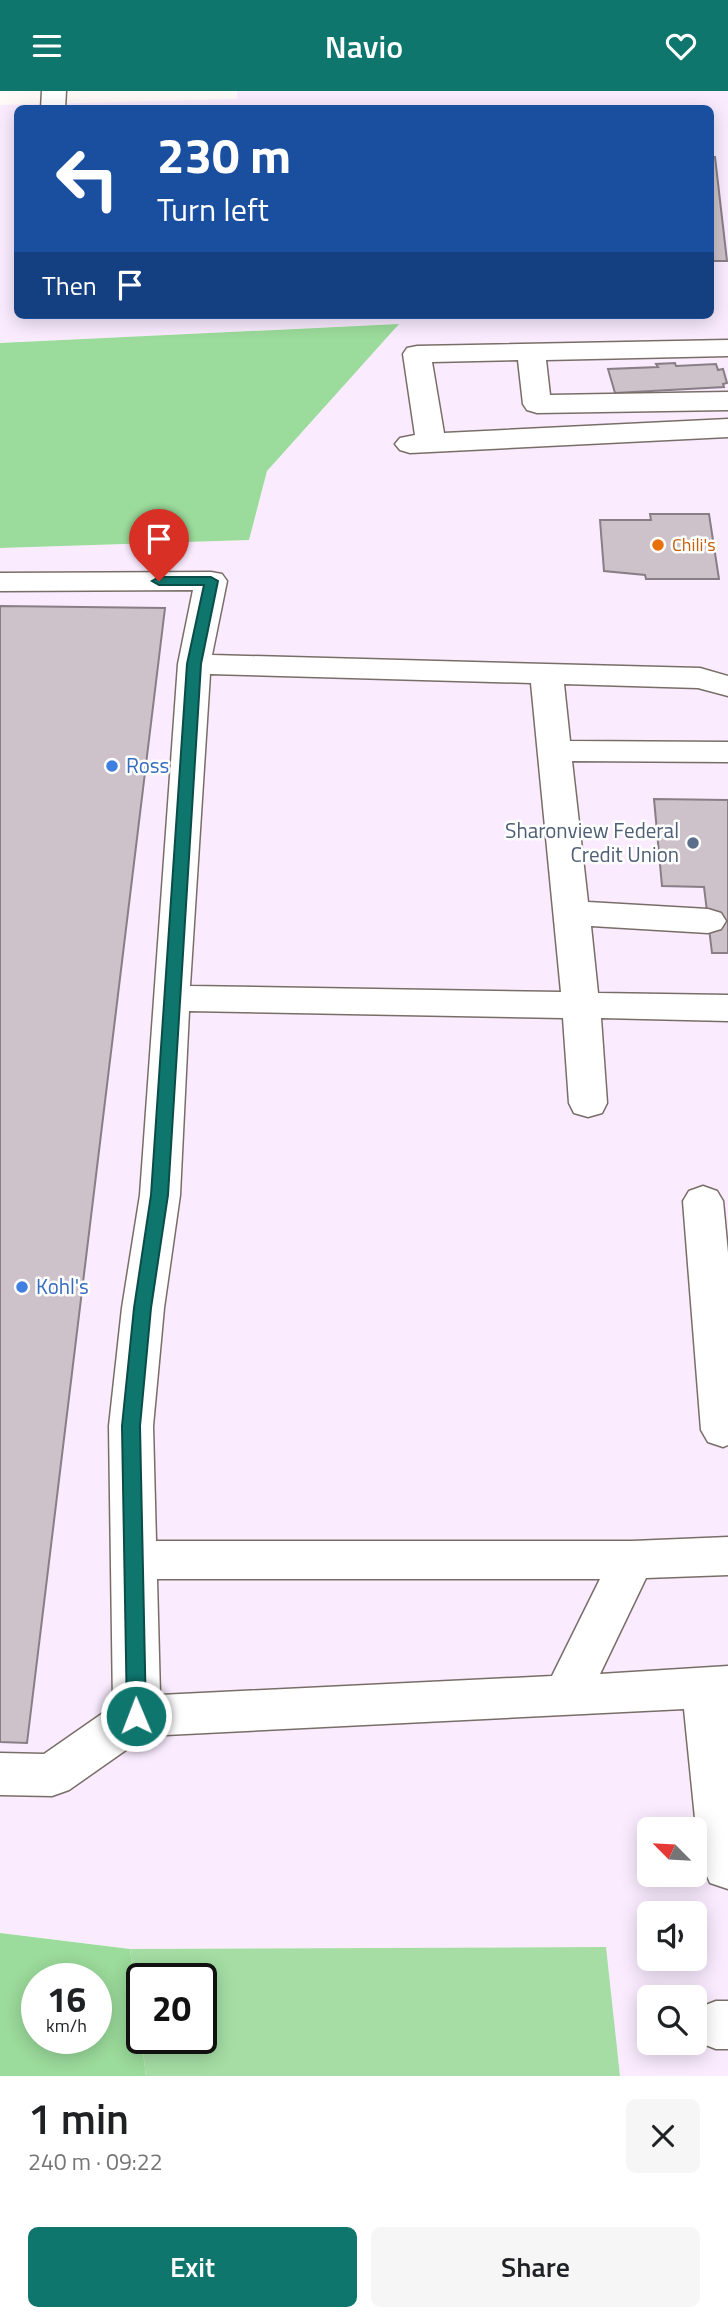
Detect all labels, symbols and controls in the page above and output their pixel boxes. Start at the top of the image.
text: Navio [325,22,403,70]
icon: menu [28,27,66,65]
icon: heart [662,27,700,65]
text: 230 m [157,117,291,192]
icon: left [42,133,133,224]
text: Turn left [157,185,269,233]
text: Then [42,266,97,305]
icon: arrive [111,266,149,304]
pin [129,509,189,581]
icon: arrive [140,520,178,558]
place label: Chili's [672,531,716,558]
marker: Chili's [650,537,666,553]
place label: Ross [126,749,169,781]
marker: Ross [104,758,120,774]
place label: Sharonview Federal Credit Union [505,814,679,870]
marker: Sharonview Federal Credit Union [685,835,701,851]
place label: Kohl's [36,1270,89,1302]
marker: Kohl's [14,1279,30,1295]
position arrow [99,1679,173,1753]
north arrow [637,1817,707,1887]
map controls [637,1817,707,2055]
button: sound [637,1901,707,1971]
speed limit sign: 20 [126,1963,217,2054]
text: 16 [47,1972,86,2026]
button: search [637,1985,707,2055]
text: km/h [46,2012,87,2039]
text: 1 min [28,2086,129,2150]
button: close [626,2099,700,2173]
text: 240 m · 09:22 [28,2144,163,2179]
button: Exit [28,2227,357,2307]
button: Share [371,2227,700,2307]

